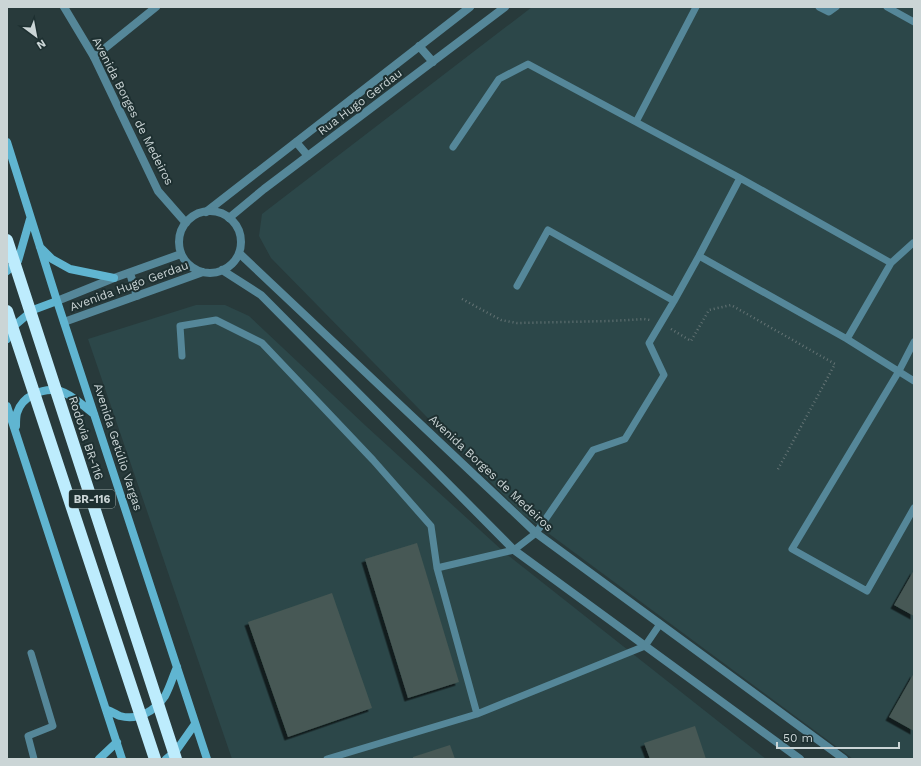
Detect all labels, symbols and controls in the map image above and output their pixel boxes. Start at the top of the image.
north arrow [16,16,56,56]
street label: Avenida Borges de Medeiros [89,35,177,187]
text: N [34,36,48,52]
street label: Rua Hugo Gerdau [315,66,405,138]
street label: Avenida Hugo Gerdau [68,258,190,314]
street label: Avenida Getúlio Vargas [91,382,145,512]
street label: Rodovia BR-116 [66,394,106,482]
street label: Avenida Borges de Medeiros [426,412,556,534]
road number: BR-116 [69,490,115,508]
scale bar [777,724,899,750]
text: 50 m [783,731,813,745]

